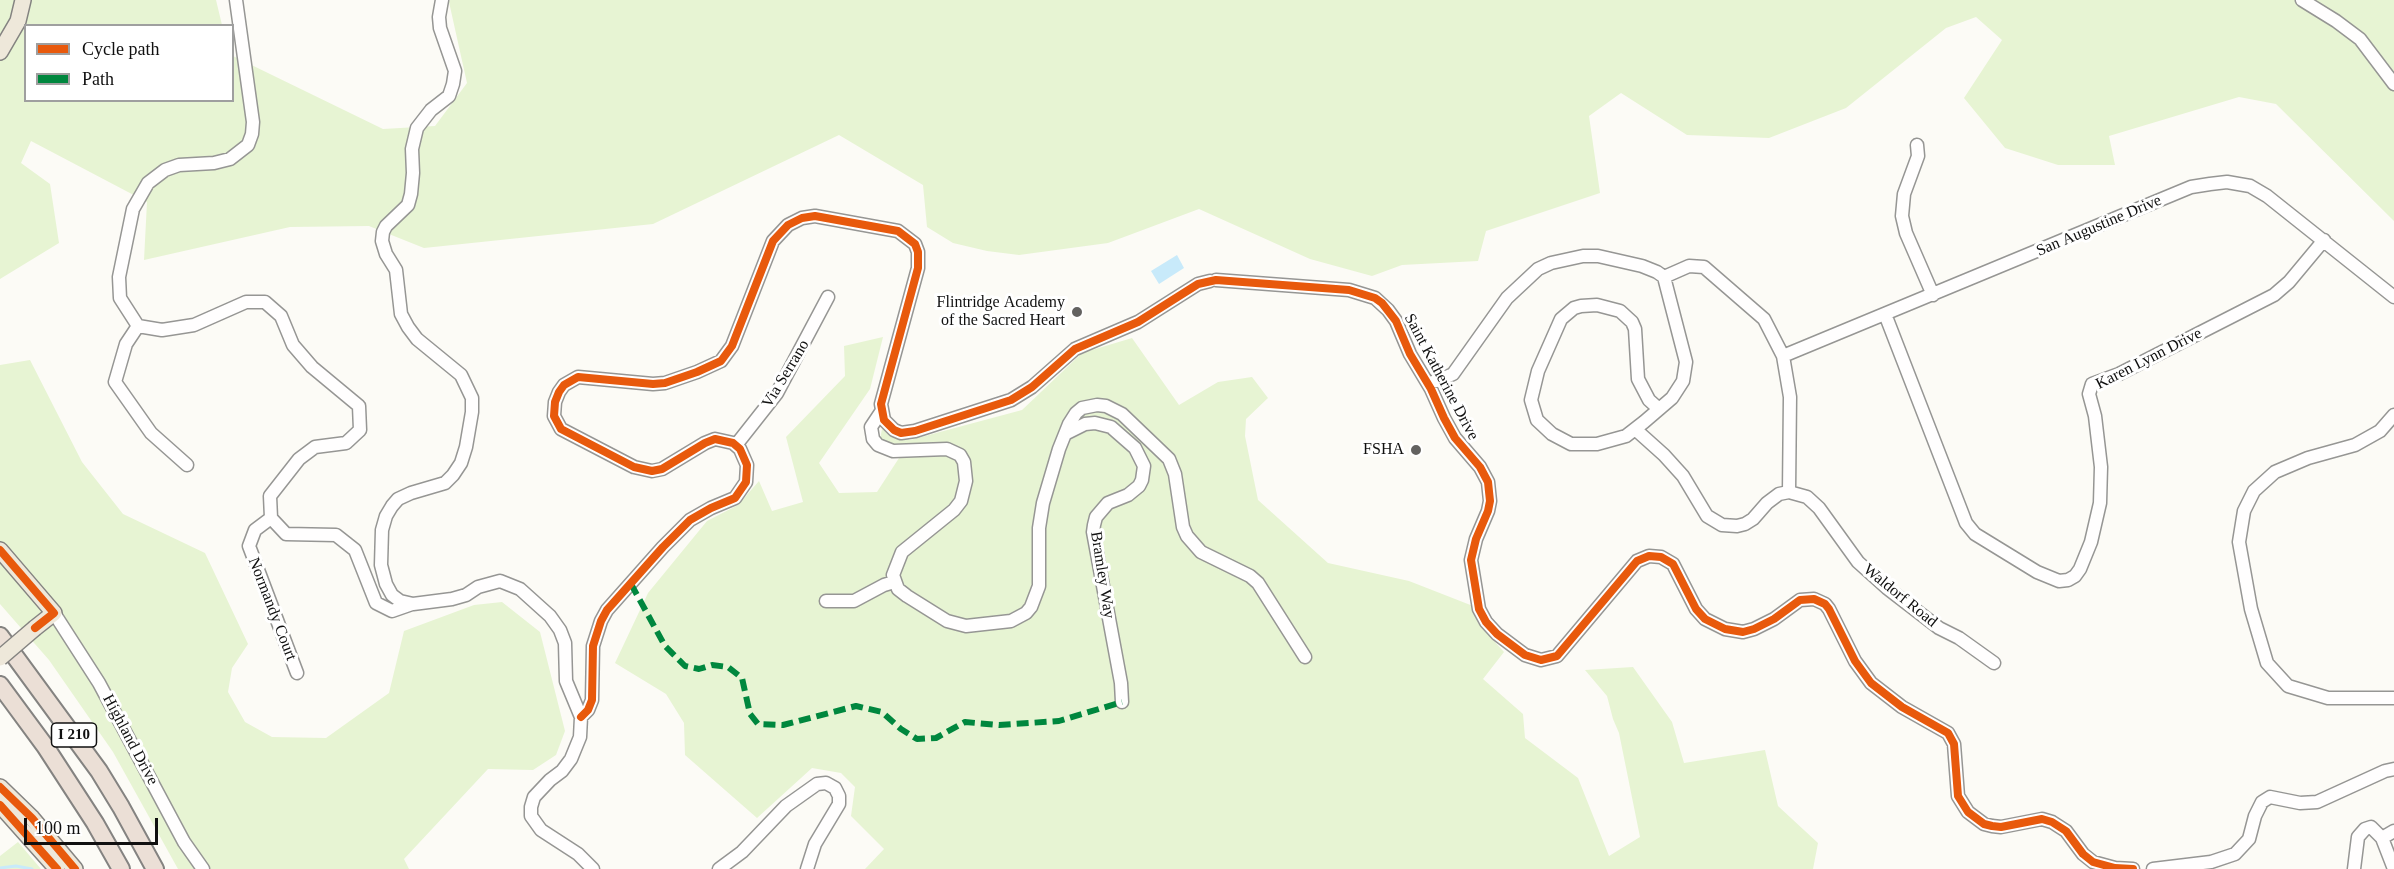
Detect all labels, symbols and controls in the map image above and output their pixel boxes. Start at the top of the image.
legend [24,24,234,102]
text: Cycle path [82,39,159,59]
text: Path [82,69,114,89]
street label: San Augustine Drive [2033,191,2165,261]
place label: Flintridge Academy of the Sacred Heart [937,293,1065,331]
marker: Flintridge Academy of the Sacred Heart [1070,305,1084,319]
street label: Saint Katherine Drive [1400,311,1482,443]
street label: Karen Lynn Drive [2093,324,2205,394]
street label: Via Serrano [758,337,814,411]
place label: FSHA [1363,440,1404,460]
marker: FSHA [1409,443,1423,457]
street label: Bramley Way [1086,530,1118,620]
street label: Normandy Court [244,555,300,663]
street label: Waldorf Road [1859,560,1941,632]
street label: Highland Drive [98,691,162,789]
road number: I 210 [52,723,97,747]
scale bar [27,806,160,844]
text: 100 m [35,818,81,838]

